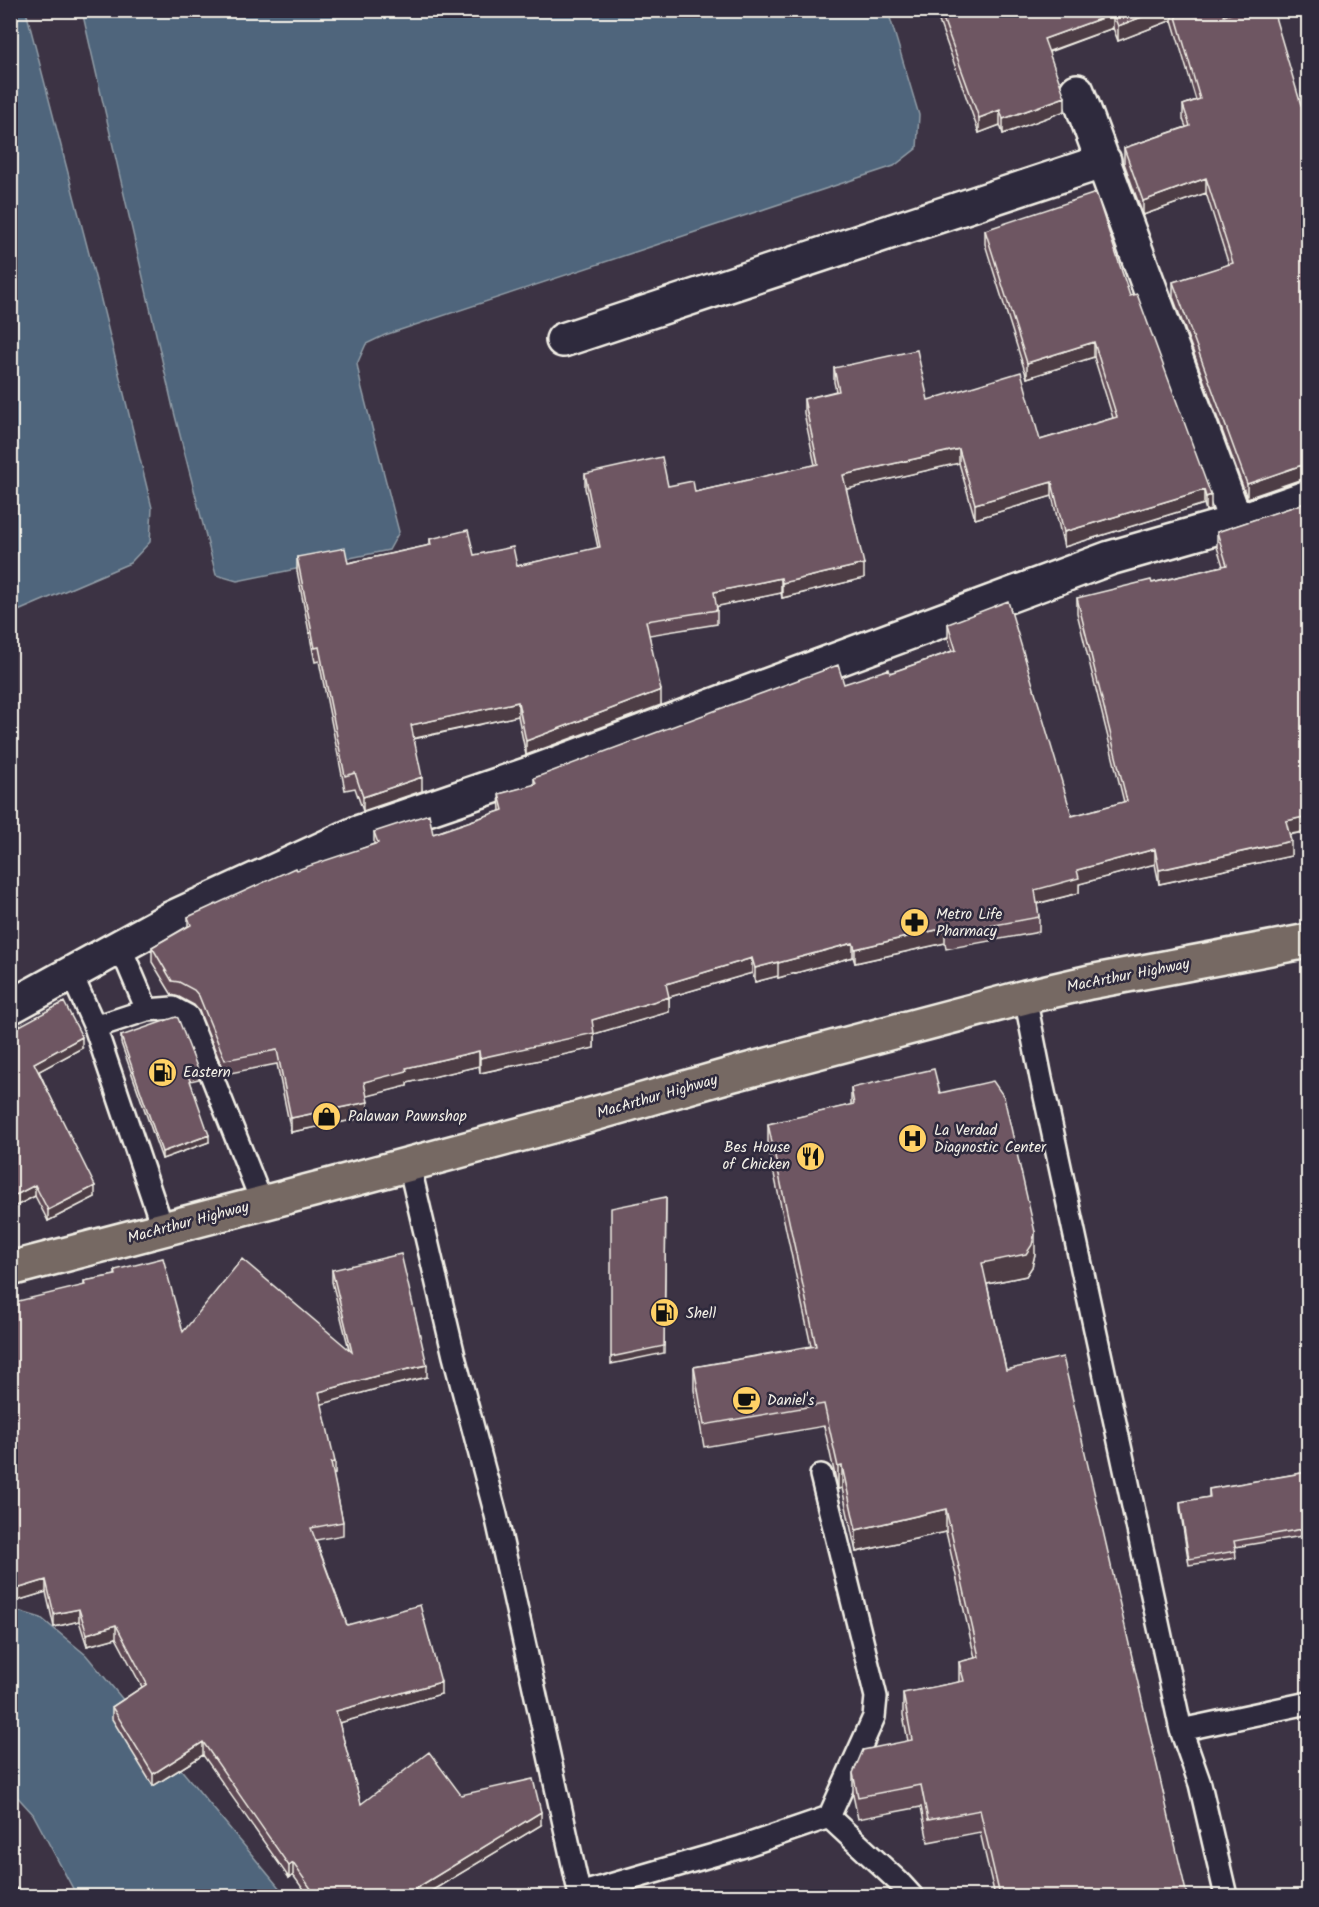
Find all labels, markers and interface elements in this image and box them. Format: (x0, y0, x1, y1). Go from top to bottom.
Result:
place label: Metro Life Pharmacy (936, 903, 1003, 944)
pharmacy icon: Metro Life Pharmacy (899, 907, 931, 939)
street label: MacArthur Highway (1065, 952, 1193, 1000)
fuel station icon: Eastern (146, 1056, 178, 1088)
place label: Eastern (183, 1061, 231, 1085)
street label: MacArthur Highway (594, 1068, 721, 1126)
shop icon: Palawan Pawnshop (311, 1100, 343, 1132)
place label: Palawan Pawnshop (348, 1105, 467, 1129)
place label: La Verdad Diagnostic Center (934, 1119, 1047, 1160)
hospital icon: La Verdad Diagnostic Center (897, 1123, 929, 1155)
place label: Bes House of Chicken (722, 1136, 790, 1177)
restaurant icon: Bes House of Chicken (795, 1140, 827, 1172)
street label: MacArthur Highway (125, 1195, 252, 1251)
fuel station icon: Shell (649, 1297, 681, 1329)
place label: Shell (686, 1302, 716, 1326)
cafe icon: Daniel's (730, 1384, 762, 1416)
place label: Daniel's (767, 1389, 815, 1413)

